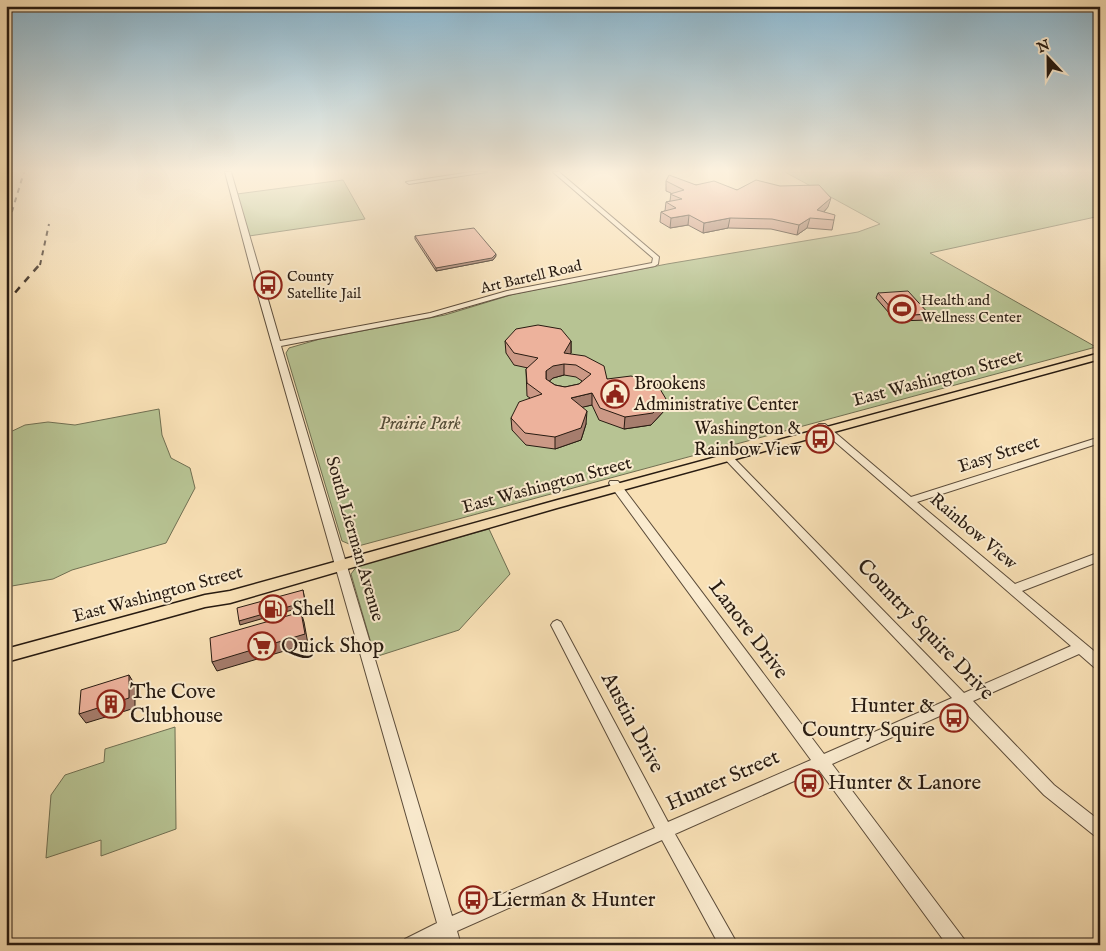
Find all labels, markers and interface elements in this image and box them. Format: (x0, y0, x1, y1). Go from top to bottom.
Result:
north arrow (1024, 32, 1074, 82)
text: N (1034, 36, 1052, 58)
street label: Art Bartell Road (478, 256, 584, 298)
place label: County Satellite Jail (287, 267, 362, 303)
bus stop icon: County Satellite Jail (253, 270, 283, 300)
place label: Health and Wellness Center (921, 291, 1022, 327)
sports icon: Health and Wellness Center (887, 294, 917, 324)
street label: East Washington Street (851, 345, 1025, 413)
place label: Brookens Administrative Center (633, 373, 799, 417)
public building icon: Brookens Administrative Center (600, 379, 630, 409)
park label: Prairie Park (379, 413, 461, 436)
place label: Washington & Rainbow View (694, 418, 802, 462)
bus stop icon: Washington & Rainbow View (805, 424, 835, 454)
street label: Easy Street (955, 431, 1043, 479)
street label: East Washington Street (460, 452, 634, 520)
street label: South Lierman Avenue (319, 454, 389, 624)
street label: Rainbow View (925, 489, 1022, 576)
street label: Country Squire Drive (850, 553, 1000, 707)
street label: East Washington Street (71, 561, 245, 629)
street label: Lanore Drive (702, 575, 794, 685)
fuel station icon: Shell (258, 594, 288, 624)
place label: Shell (292, 596, 335, 623)
supermarket icon: Quick Shop (247, 631, 277, 661)
place label: Quick Shop (281, 633, 384, 660)
street label: Austin Drive (594, 667, 670, 778)
place label: The Cove Clubhouse (130, 679, 223, 730)
building icon: The Cove Clubhouse (96, 689, 126, 719)
place label: Hunter & Country Squire (802, 693, 935, 744)
bus stop icon: Hunter & Country Squire (939, 703, 969, 733)
street label: Hunter Street (662, 744, 784, 818)
bus stop icon: Hunter & Lanore (794, 768, 824, 798)
place label: Hunter & Lanore (828, 770, 981, 797)
bus stop icon: Lierman & Hunter (458, 885, 488, 915)
place label: Lierman & Hunter (492, 887, 656, 914)

